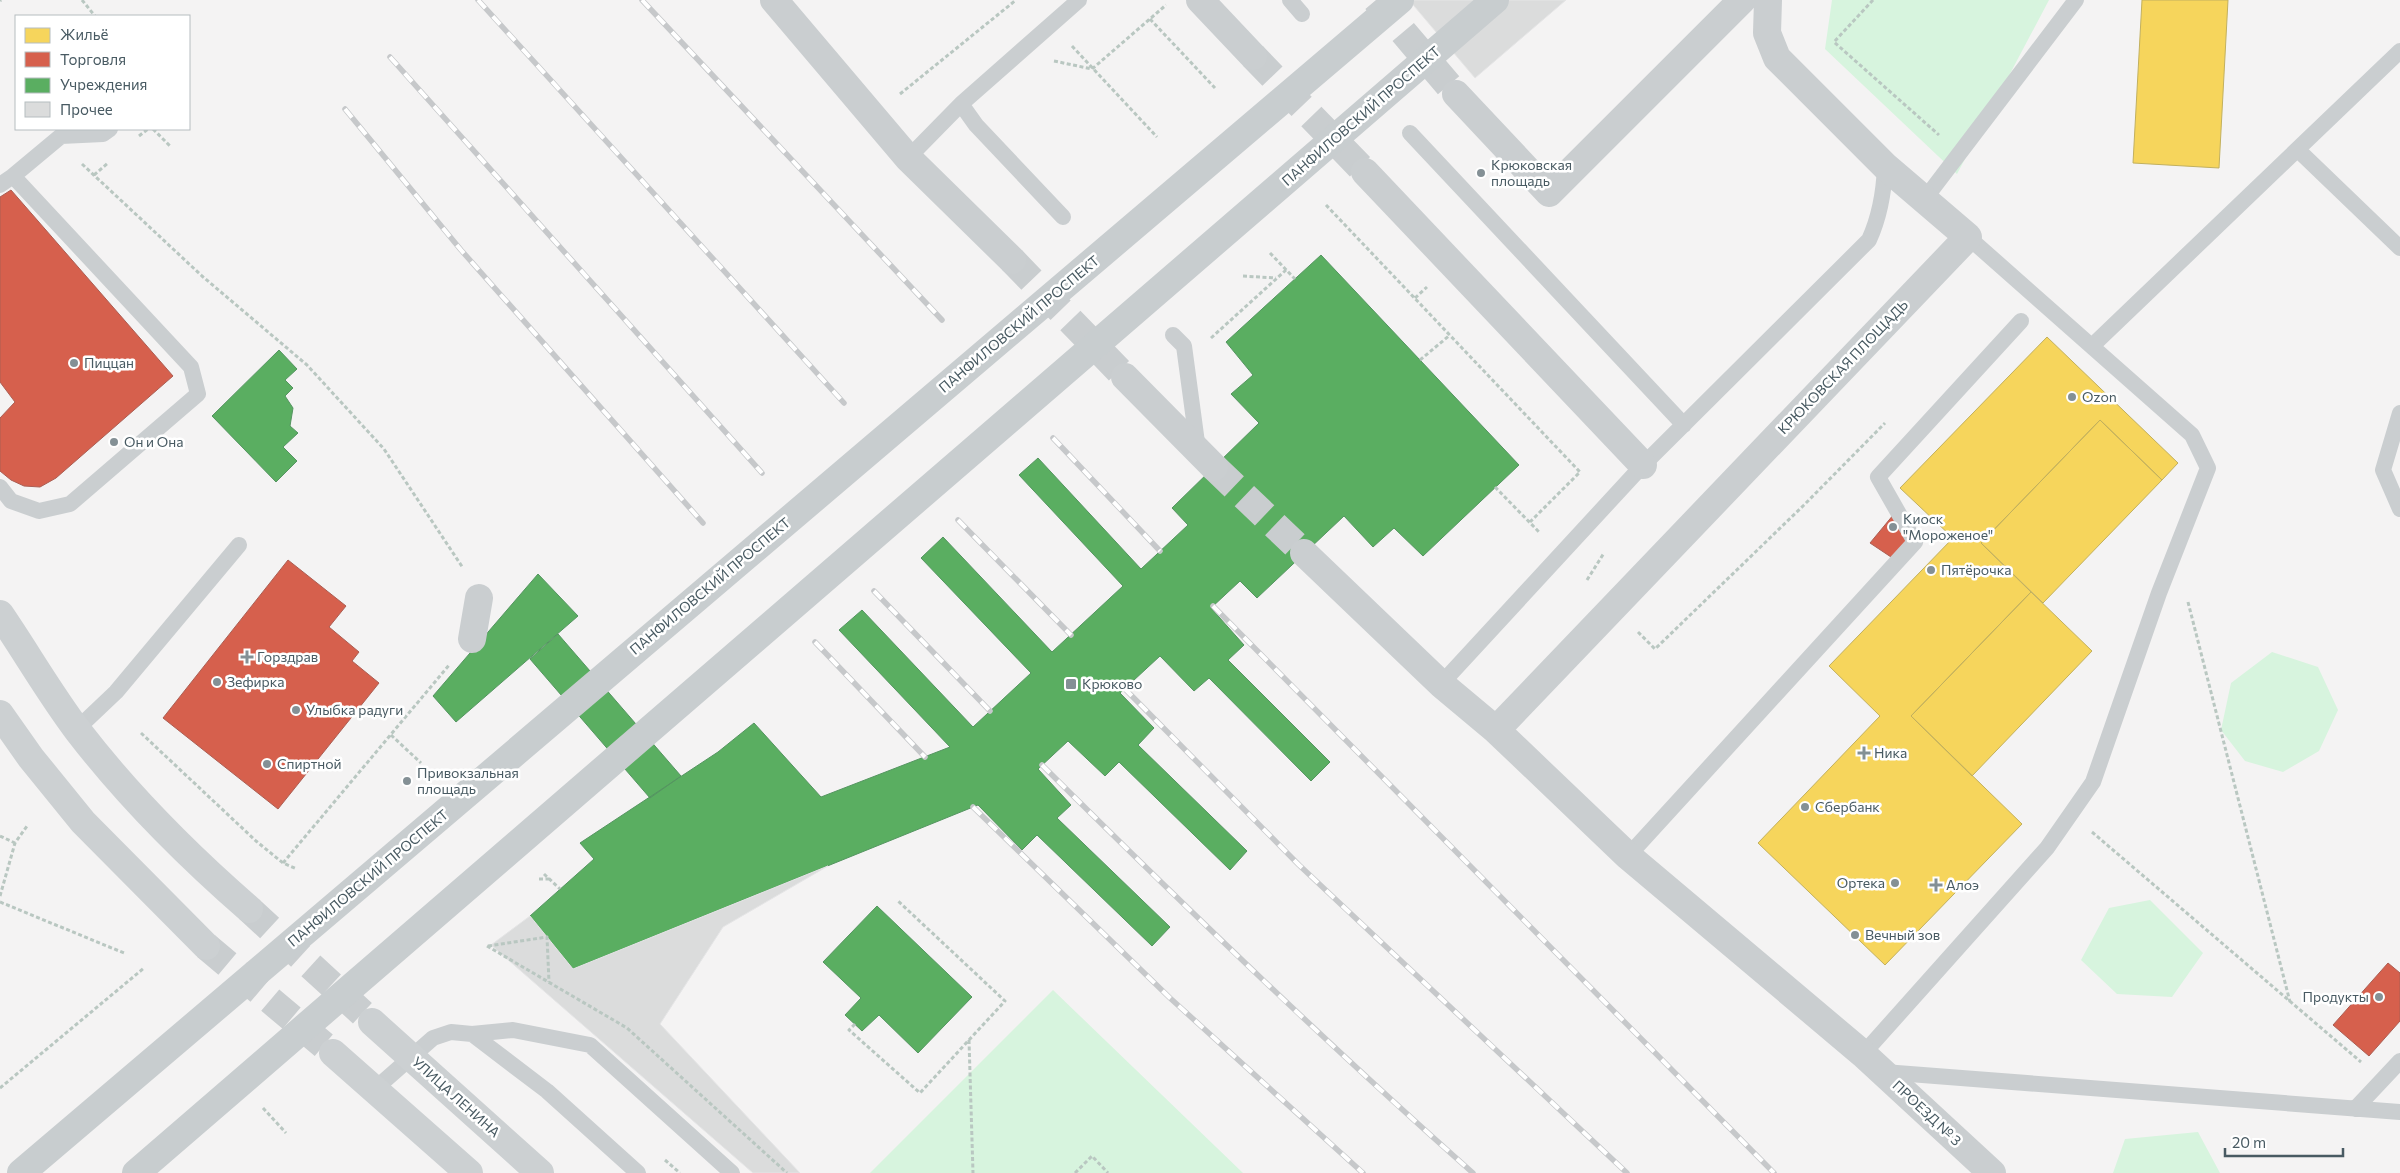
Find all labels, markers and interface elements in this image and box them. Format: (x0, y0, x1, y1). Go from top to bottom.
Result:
legend (15, 15, 190, 130)
text: Жильё (60, 25, 108, 43)
street label: ПАНФИЛОВСКИЙ ПРОСПЕКТ (1278, 42, 1443, 189)
text: Торговля (60, 50, 126, 68)
text: Учреждения (60, 75, 147, 93)
text: Прочее (60, 100, 113, 118)
place label: Крюковская площадь (1491, 156, 1572, 189)
marker: Крюковская площадь (1475, 167, 1487, 179)
street label: ПАНФИЛОВСКИЙ ПРОСПЕКТ (935, 251, 1102, 396)
street label: КРЮКОВСКАЯ ПЛОЩАДЬ (1774, 296, 1912, 437)
place label: Пиццан (84, 354, 134, 371)
marker: Пиццан (68, 357, 80, 369)
place label: Ozon (2082, 388, 2117, 405)
marker: Ozon (2066, 391, 2078, 403)
place label: Он и Она (124, 433, 183, 450)
marker: Он и Она (108, 436, 120, 448)
place label: Киоск "Мороженое" (1903, 510, 1993, 543)
street label: ПАНФИЛОВСКИЙ ПРОСПЕКТ (626, 513, 793, 658)
marker: Киоск "Мороженое" (1887, 521, 1899, 533)
place label: Пятёрочка (1941, 561, 2011, 578)
marker: Пятёрочка (1925, 564, 1937, 576)
place label: Горздрав (257, 648, 318, 665)
marker: Горздрав (241, 651, 253, 663)
place label: Зефирка (227, 673, 284, 690)
place label: Крюково (1082, 675, 1142, 692)
marker: Зефирка (211, 676, 223, 688)
marker: Крюково (1064, 677, 1078, 691)
place label: Улыбка радуги (306, 701, 403, 718)
marker: Улыбка радуги (290, 704, 302, 716)
place label: Ника (1874, 744, 1907, 761)
marker: Ника (1858, 747, 1870, 759)
place label: Спиртной (277, 755, 342, 772)
marker: Спиртной (261, 758, 273, 770)
place label: Привокзальная площадь (417, 764, 519, 797)
marker: Привокзальная площадь (401, 775, 413, 787)
place label: Сбербанк (1815, 798, 1880, 815)
marker: Сбербанк (1799, 801, 1811, 813)
street label: ПАНФИЛОВСКИЙ ПРОСПЕКТ (284, 805, 451, 950)
place label: Ортека (1837, 874, 1885, 891)
place label: Алоэ (1946, 876, 1979, 893)
marker: Ортека (1889, 877, 1901, 889)
marker: Алоэ (1930, 879, 1942, 891)
place label: Вечный зов (1865, 926, 1940, 943)
marker: Вечный зов (1849, 929, 1861, 941)
place label: Продукты (2303, 988, 2369, 1005)
marker: Продукты (2373, 991, 2385, 1003)
street label: УЛИЦА ЛЕНИНА (409, 1053, 504, 1141)
street label: ПРОЕЗД № 3 (1889, 1077, 1965, 1149)
scale bar (2225, 1126, 2342, 1158)
text: 20 m (2232, 1133, 2266, 1151)

